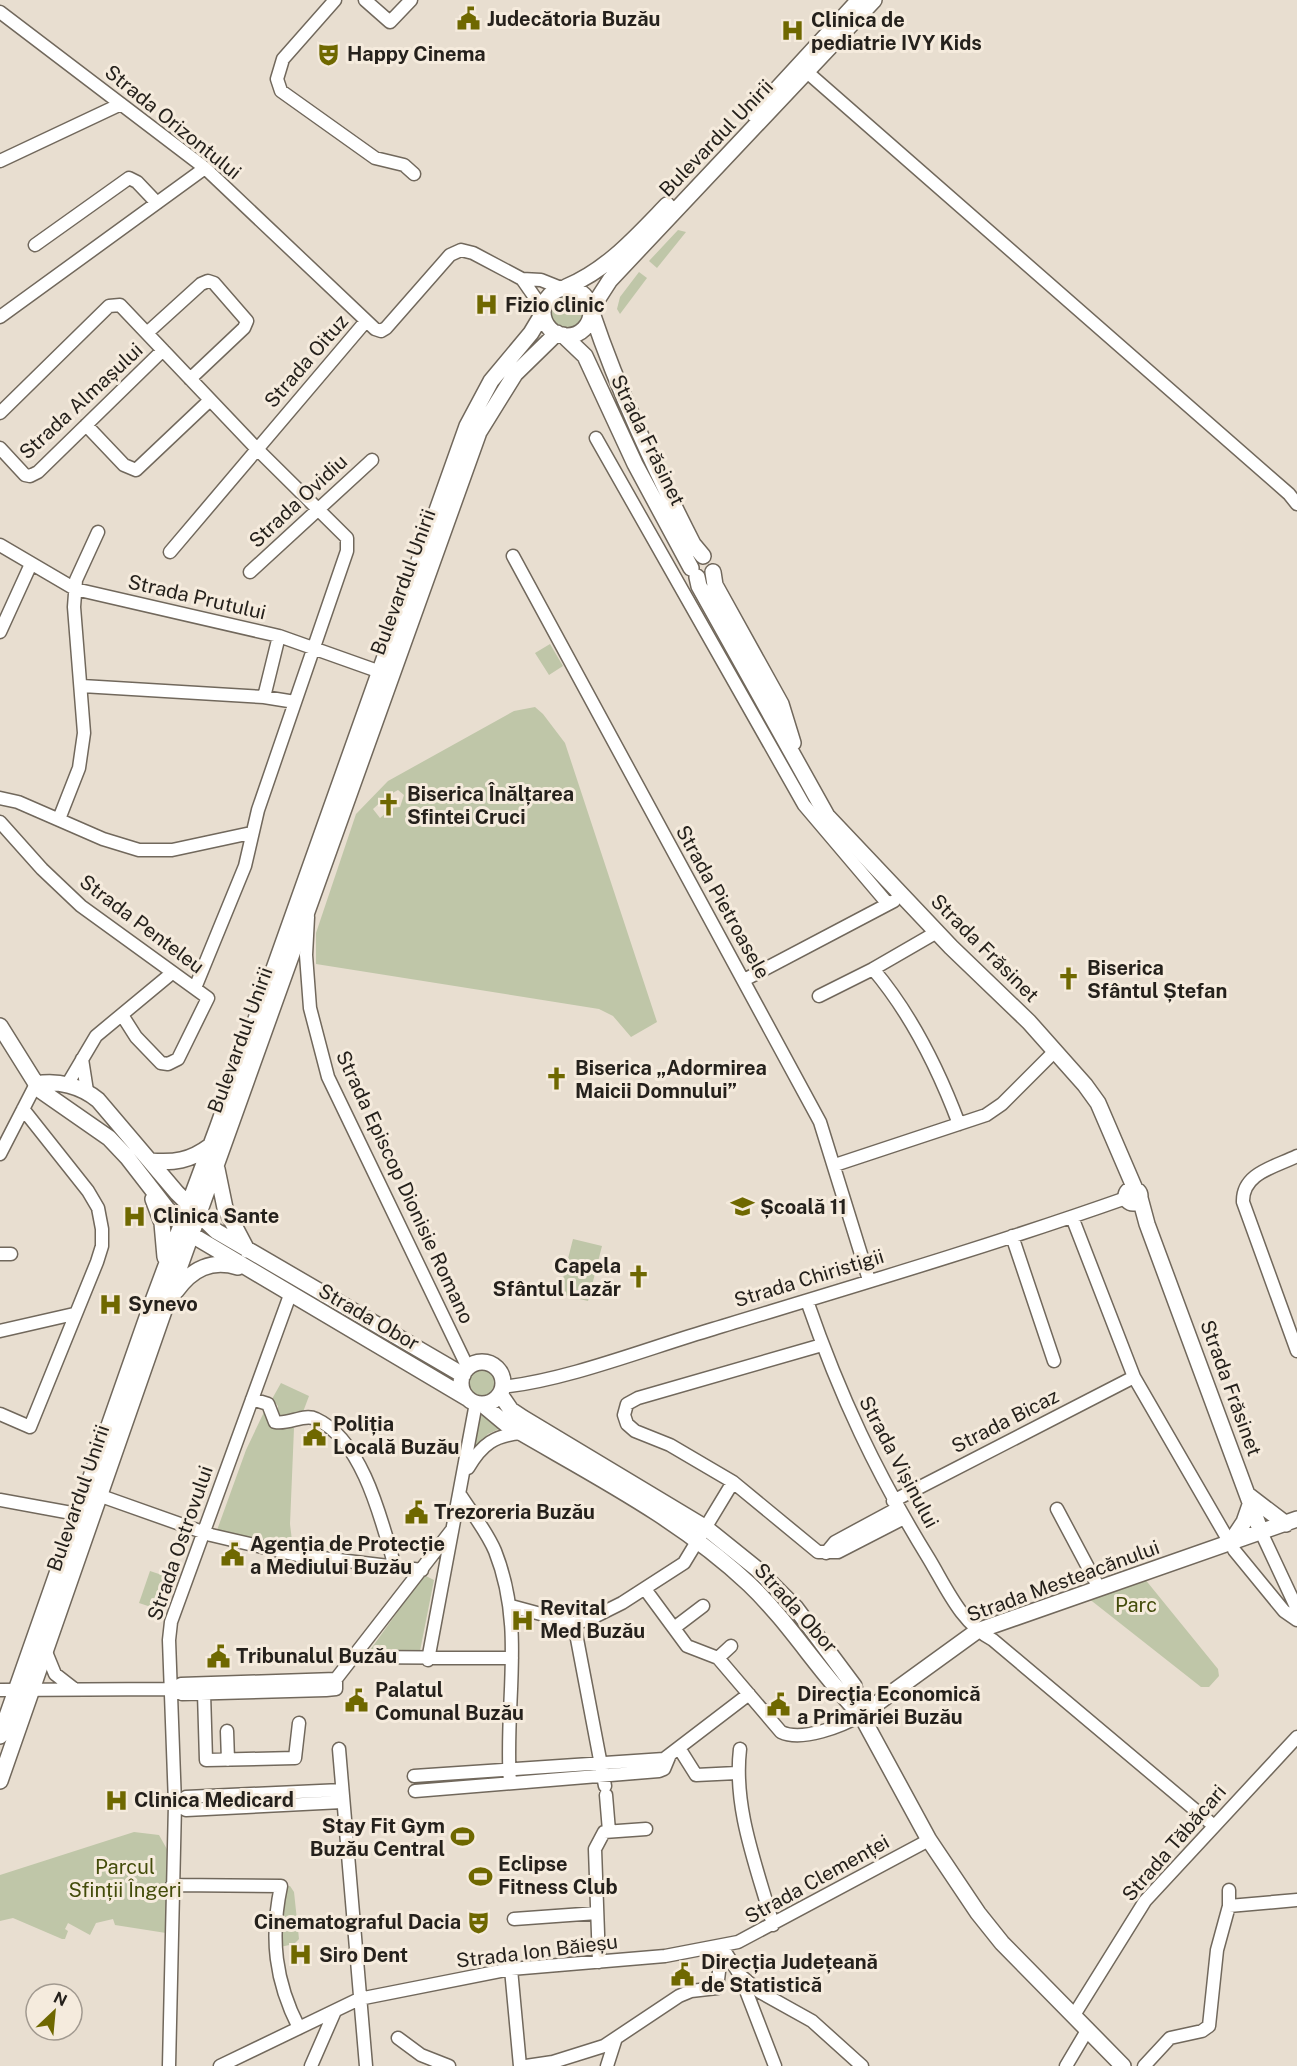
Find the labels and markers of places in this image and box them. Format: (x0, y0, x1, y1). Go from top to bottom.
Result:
public building icon: Judecătoria Buzău (456, 6, 482, 32)
place label: Judecătoria Buzău (487, 7, 660, 31)
place label: Clinica de pediatrie IVY Kids (811, 8, 982, 55)
hospital icon: Clinica de pediatrie IVY Kids (780, 18, 806, 44)
theatre icon: Happy Cinema (316, 41, 342, 67)
place label: Happy Cinema (347, 42, 486, 66)
hospital icon: Fizio clinic (474, 292, 500, 318)
place label: Fizio clinic (505, 293, 605, 317)
place label: Biserica Înălțarea Sfintei Cruci (407, 782, 574, 829)
church icon: Biserica Înălțarea Sfintei Cruci (376, 792, 402, 818)
place label: Biserica Sfântul Ștefan (1087, 956, 1227, 1003)
church icon: Biserica Sfântul Ștefan (1056, 966, 1082, 992)
place label: Biserica „Adormirea Maicii Domnului” (575, 1056, 767, 1103)
church icon: Biserica „Adormirea Maicii Domnului” (544, 1066, 570, 1092)
school or university icon: Școală 11 (729, 1194, 755, 1220)
place label: Școală 11 (760, 1195, 847, 1219)
hospital icon: Clinica Sante (122, 1203, 148, 1229)
place label: Clinica Sante (153, 1204, 279, 1228)
place label: Capela Sfântul Lazăr (493, 1254, 621, 1301)
church icon: Capela Sfântul Lazăr (626, 1264, 652, 1290)
hospital icon: Synevo (97, 1291, 123, 1317)
place label: Synevo (128, 1292, 198, 1316)
place label: Poliția Locală Buzău (333, 1412, 459, 1459)
public building icon: Poliția Locală Buzău (302, 1422, 328, 1448)
public building icon: Trezoreria Buzău (403, 1499, 429, 1525)
place label: Trezoreria Buzău (434, 1500, 595, 1524)
place label: Agenția de Protecție a Mediului Buzău (250, 1532, 445, 1579)
public building icon: Agenția de Protecție a Mediului Buzău (219, 1542, 245, 1568)
place label: Revital Med Buzău (540, 1596, 645, 1643)
hospital icon: Revital Med Buzău (509, 1607, 535, 1633)
public building icon: Tribunalul Buzău (205, 1643, 231, 1669)
place label: Tribunalul Buzău (236, 1644, 397, 1668)
place label: Palatul Comunal Buzău (375, 1678, 524, 1725)
place label: Direcţia Economică a Primăriei Buzău (797, 1682, 981, 1729)
public building icon: Palatul Comunal Buzău (344, 1688, 370, 1714)
public building icon: Direcţia Economică a Primăriei Buzău (766, 1692, 792, 1718)
hospital icon: Clinica Medicard (103, 1787, 129, 1813)
place label: Clinica Medicard (134, 1788, 294, 1812)
place label: Stay Fit Gym Buzău Central (310, 1814, 445, 1861)
sports icon: Stay Fit Gym Buzău Central (450, 1824, 476, 1850)
place label: Eclipse Fitness Club (498, 1852, 618, 1899)
sports icon: Eclipse Fitness Club (467, 1863, 493, 1889)
theatre icon: Cinematograful Dacia (466, 1909, 492, 1935)
place label: Cinematograful Dacia (254, 1910, 461, 1934)
hospital icon: Siro Dent (288, 1942, 314, 1968)
place label: Siro Dent (319, 1943, 408, 1967)
place label: Direcția Județeană de Statistică (701, 1950, 878, 1997)
public building icon: Direcția Județeană de Statistică (670, 1961, 696, 1987)

